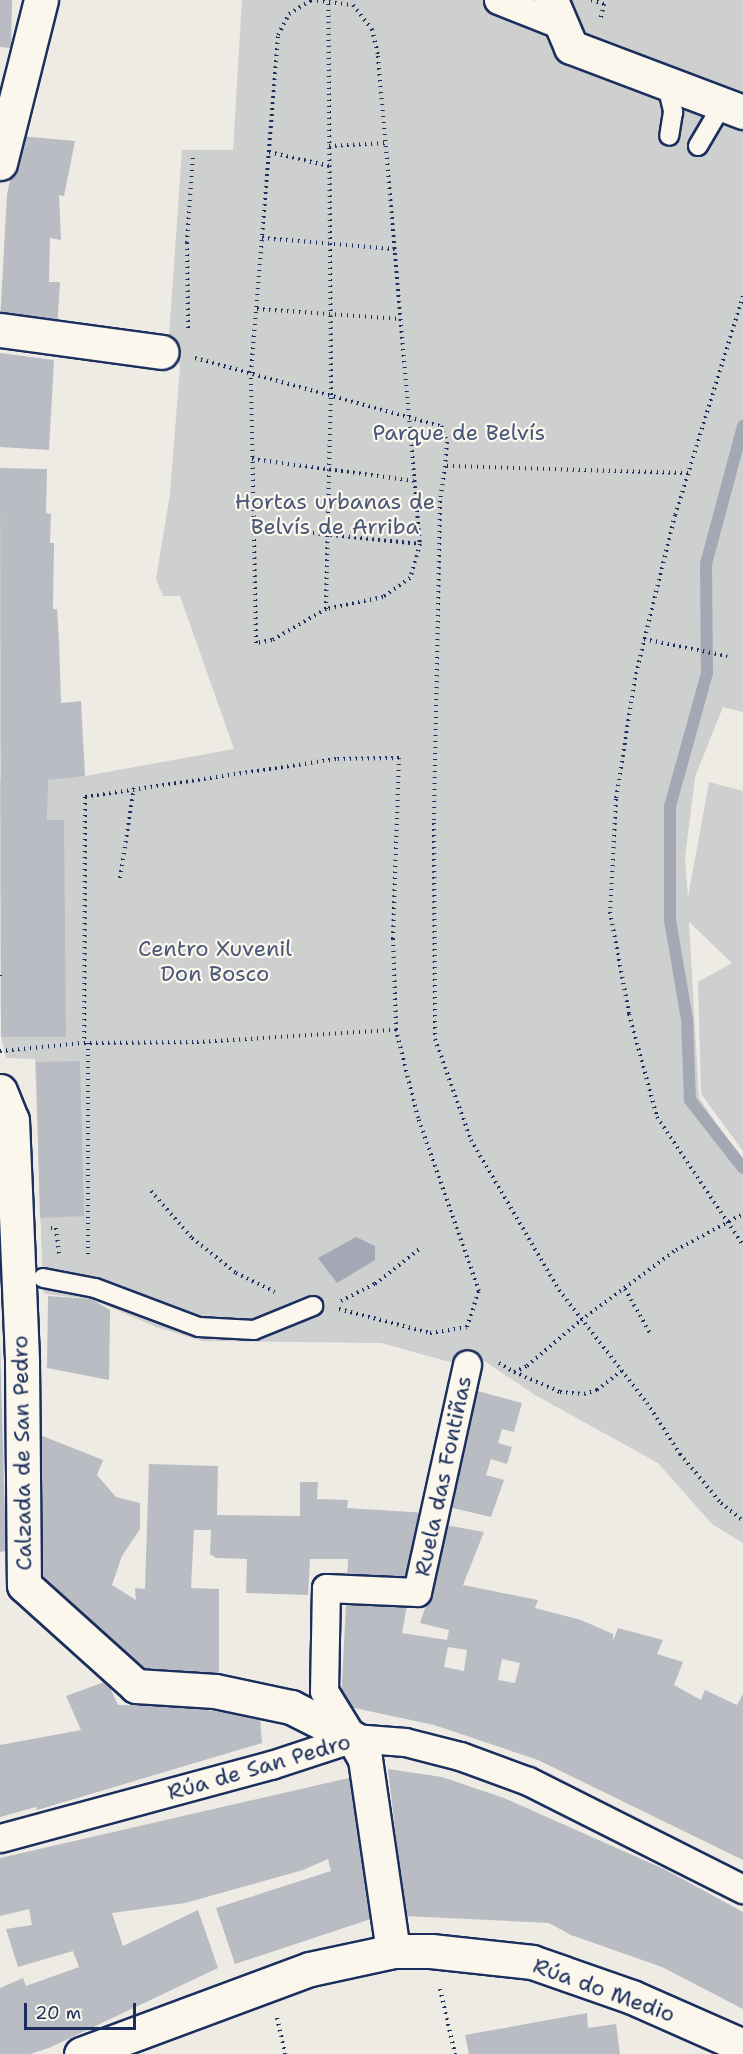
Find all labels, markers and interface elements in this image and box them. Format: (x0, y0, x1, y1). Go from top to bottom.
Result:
park label: Parque de Belvís (373, 420, 545, 446)
park label: Hortas urbanas de Belvís de Arriba (235, 488, 435, 540)
park label: Centro Xuvenil Don Bosco (138, 935, 292, 986)
street label: Calzada de San Pedro (7, 1335, 37, 1571)
street label: Ruela das Fontiñas (409, 1373, 477, 1579)
street label: Rúa de San Pedro (165, 1728, 353, 1806)
street label: Rúa do Medio (529, 1952, 679, 2028)
scale bar (27, 1991, 140, 2029)
text: 20 m (35, 2001, 81, 2025)

